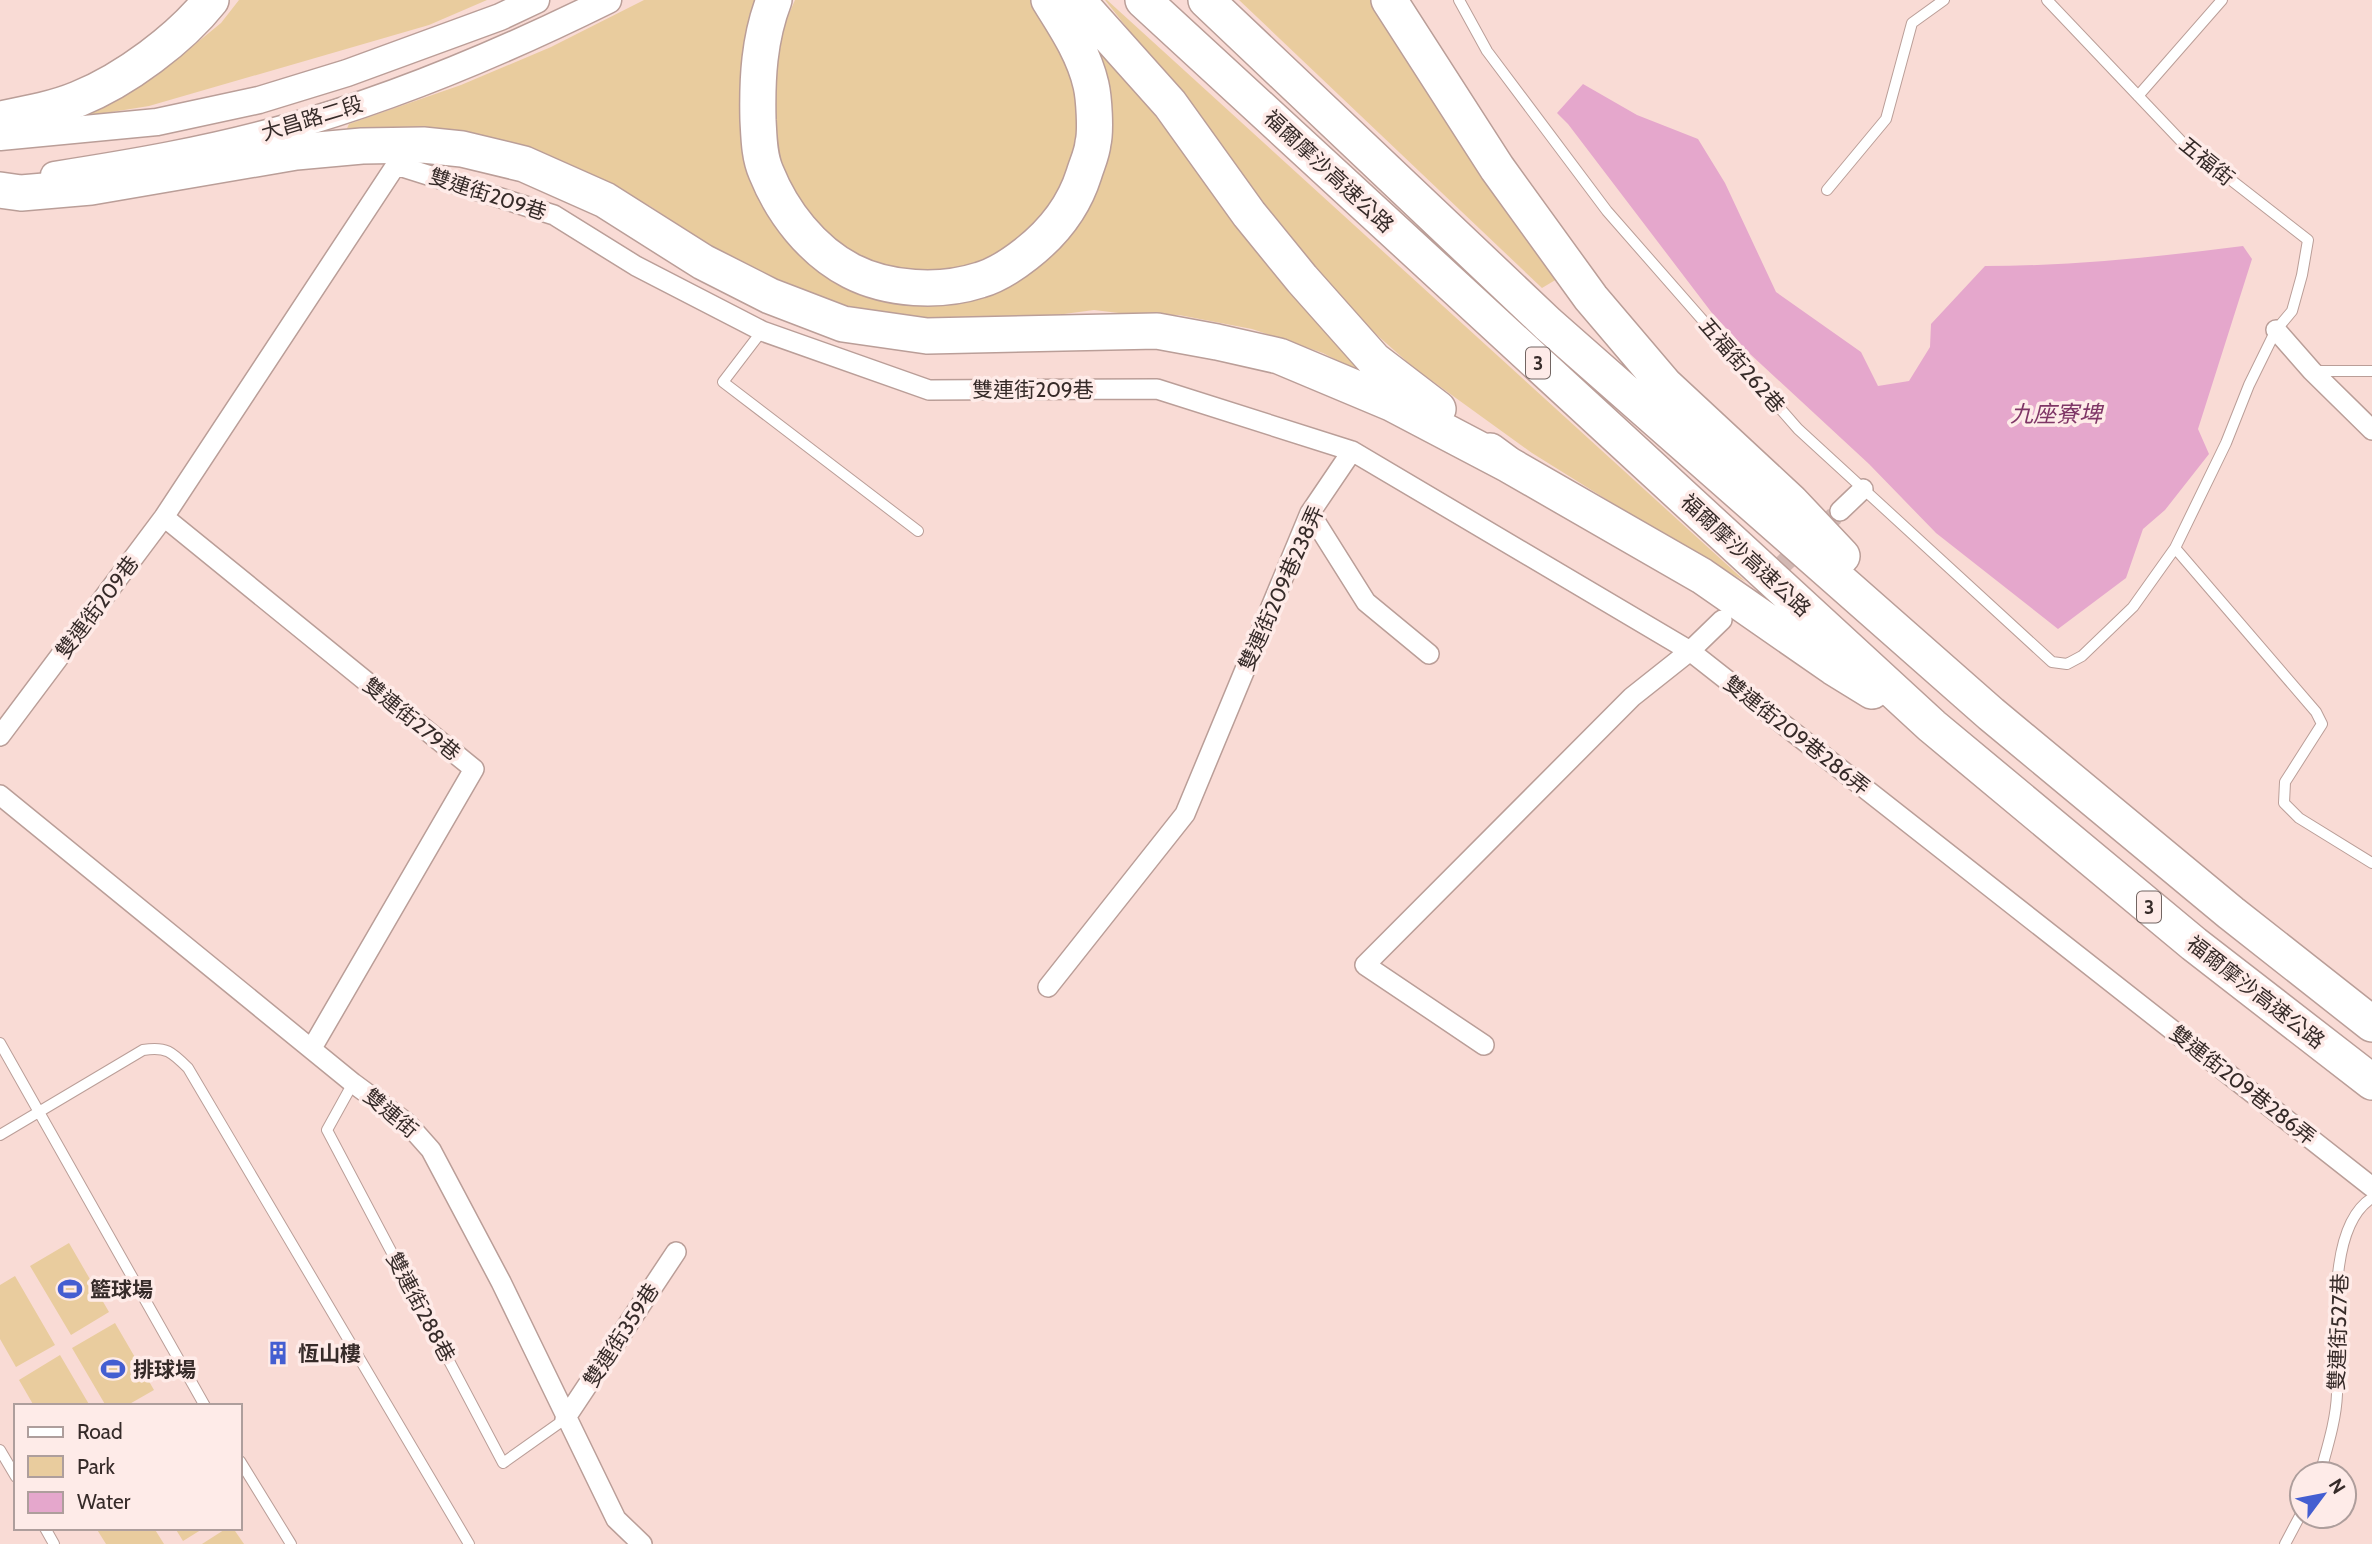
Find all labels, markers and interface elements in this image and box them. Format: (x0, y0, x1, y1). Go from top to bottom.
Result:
street label: 大昌路二段 (258, 91, 366, 145)
street label: 福爾摩沙高速公路 (1259, 105, 1399, 237)
street label: 五福街 (2175, 131, 2239, 191)
street label: 雙連街209巷 (426, 163, 550, 225)
street label: 五福街262巷 (1694, 312, 1790, 418)
road number: 3 (1526, 348, 1550, 378)
street label: 雙連街209巷 (972, 377, 1094, 402)
water label: 九座寮埤 (2010, 400, 2105, 428)
street label: 福爾摩沙高速公路 (1676, 489, 1816, 621)
street label: 雙連街209巷238弄 (1233, 502, 1329, 674)
street label: 雙連街209巷 (50, 551, 144, 663)
street label: 雙連街209巷286弄 (1719, 670, 1875, 800)
street label: 雙連街279巷 (358, 672, 466, 766)
road number: 3 (2137, 892, 2161, 923)
street label: 福爾摩沙高速公路 (2182, 930, 2330, 1054)
street label: 雙連街209巷286弄 (2165, 1020, 2321, 1150)
street label: 雙連街 (359, 1083, 423, 1143)
street label: 雙連街288巷 (382, 1248, 460, 1366)
street label: 雙連街527巷 (2323, 1273, 2353, 1391)
sports icon: 籃球場 (56, 1275, 84, 1303)
place label: 籃球場 (90, 1277, 153, 1302)
street label: 雙連街359巷 (578, 1278, 664, 1392)
building icon: 恆山樓 (264, 1339, 292, 1367)
place label: 恆山樓 (298, 1341, 361, 1366)
sports icon: 排球場 (99, 1355, 127, 1383)
place label: 排球場 (133, 1357, 196, 1382)
legend (14, 1404, 242, 1530)
text: Road (77, 1419, 123, 1444)
text: Park (77, 1454, 115, 1479)
north arrow (2288, 1460, 2358, 1530)
text: N (2324, 1474, 2350, 1498)
text: Water (77, 1489, 131, 1514)

